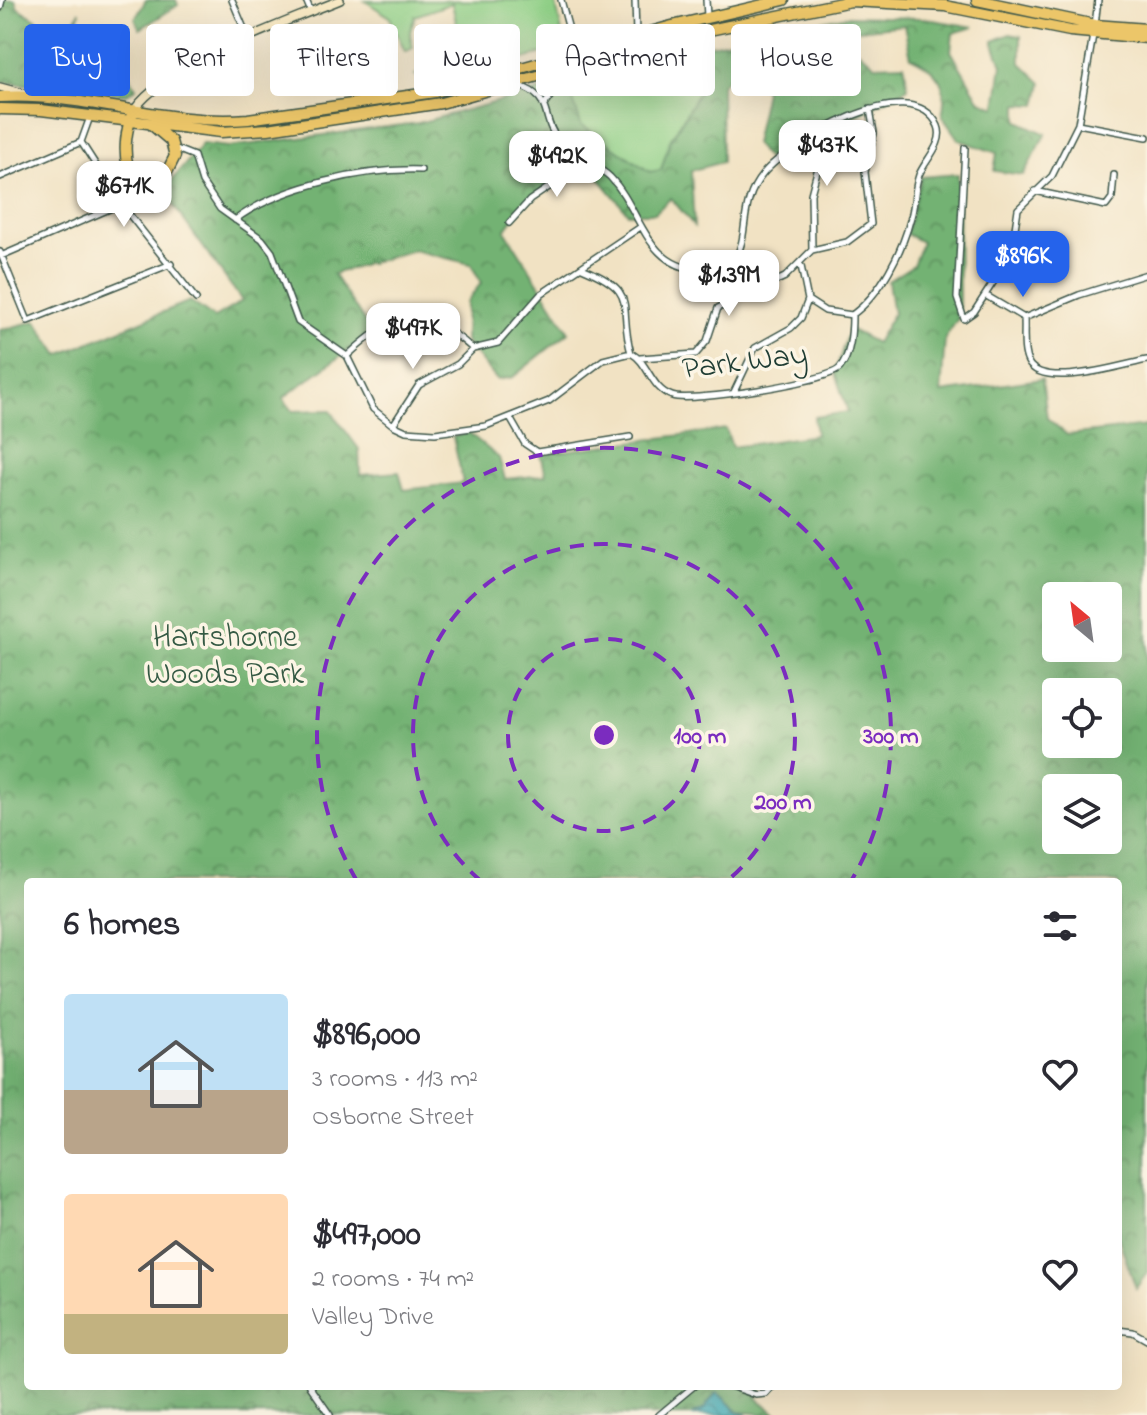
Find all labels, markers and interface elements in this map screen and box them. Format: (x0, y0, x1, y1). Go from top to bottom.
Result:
chip: Buy (24, 24, 130, 96)
chip: Rent (146, 24, 254, 96)
chip: Filters (270, 24, 398, 96)
chip: New (414, 24, 520, 96)
chip: Apartment (536, 24, 715, 96)
chip: House (731, 24, 861, 96)
pin: $437K (771, 120, 883, 188)
text: $437K (797, 127, 857, 165)
pin: $492K (501, 131, 613, 199)
text: $492K (527, 138, 587, 176)
pin: $671K (68, 161, 180, 229)
text: $671K (95, 168, 153, 206)
pin: $896K (967, 231, 1079, 299)
text: $896K (994, 238, 1052, 276)
pin: $1.39M (664, 250, 794, 318)
text: $1.39M (697, 257, 761, 295)
pin: $497K (357, 303, 469, 371)
text: $497K (384, 310, 442, 348)
street label: Park Way (680, 332, 810, 394)
north arrow (1042, 582, 1122, 662)
map controls (1042, 582, 1122, 854)
park label: Hartshorne Woods Park (146, 615, 305, 699)
button: locate (1042, 678, 1122, 758)
text: 100 m (674, 720, 727, 755)
text: 300 m (862, 720, 919, 755)
centre of rings (590, 721, 618, 749)
button: layers (1042, 774, 1122, 854)
text: 200 m (753, 786, 812, 821)
text: 6 homes (64, 901, 180, 951)
icon: filters (1038, 904, 1082, 948)
text: $896,000 (312, 1011, 420, 1061)
icon: home (128, 1026, 224, 1122)
icon: heart (1038, 1052, 1082, 1096)
text: 3 rooms · 113 m² (312, 1061, 478, 1099)
text: Osborne Street (312, 1099, 474, 1137)
text: $497,000 (312, 1211, 421, 1261)
icon: home (128, 1226, 224, 1322)
icon: heart (1038, 1252, 1082, 1296)
text: 2 rooms · 74 m² (312, 1261, 474, 1299)
text: Valley Drive (312, 1299, 434, 1337)

